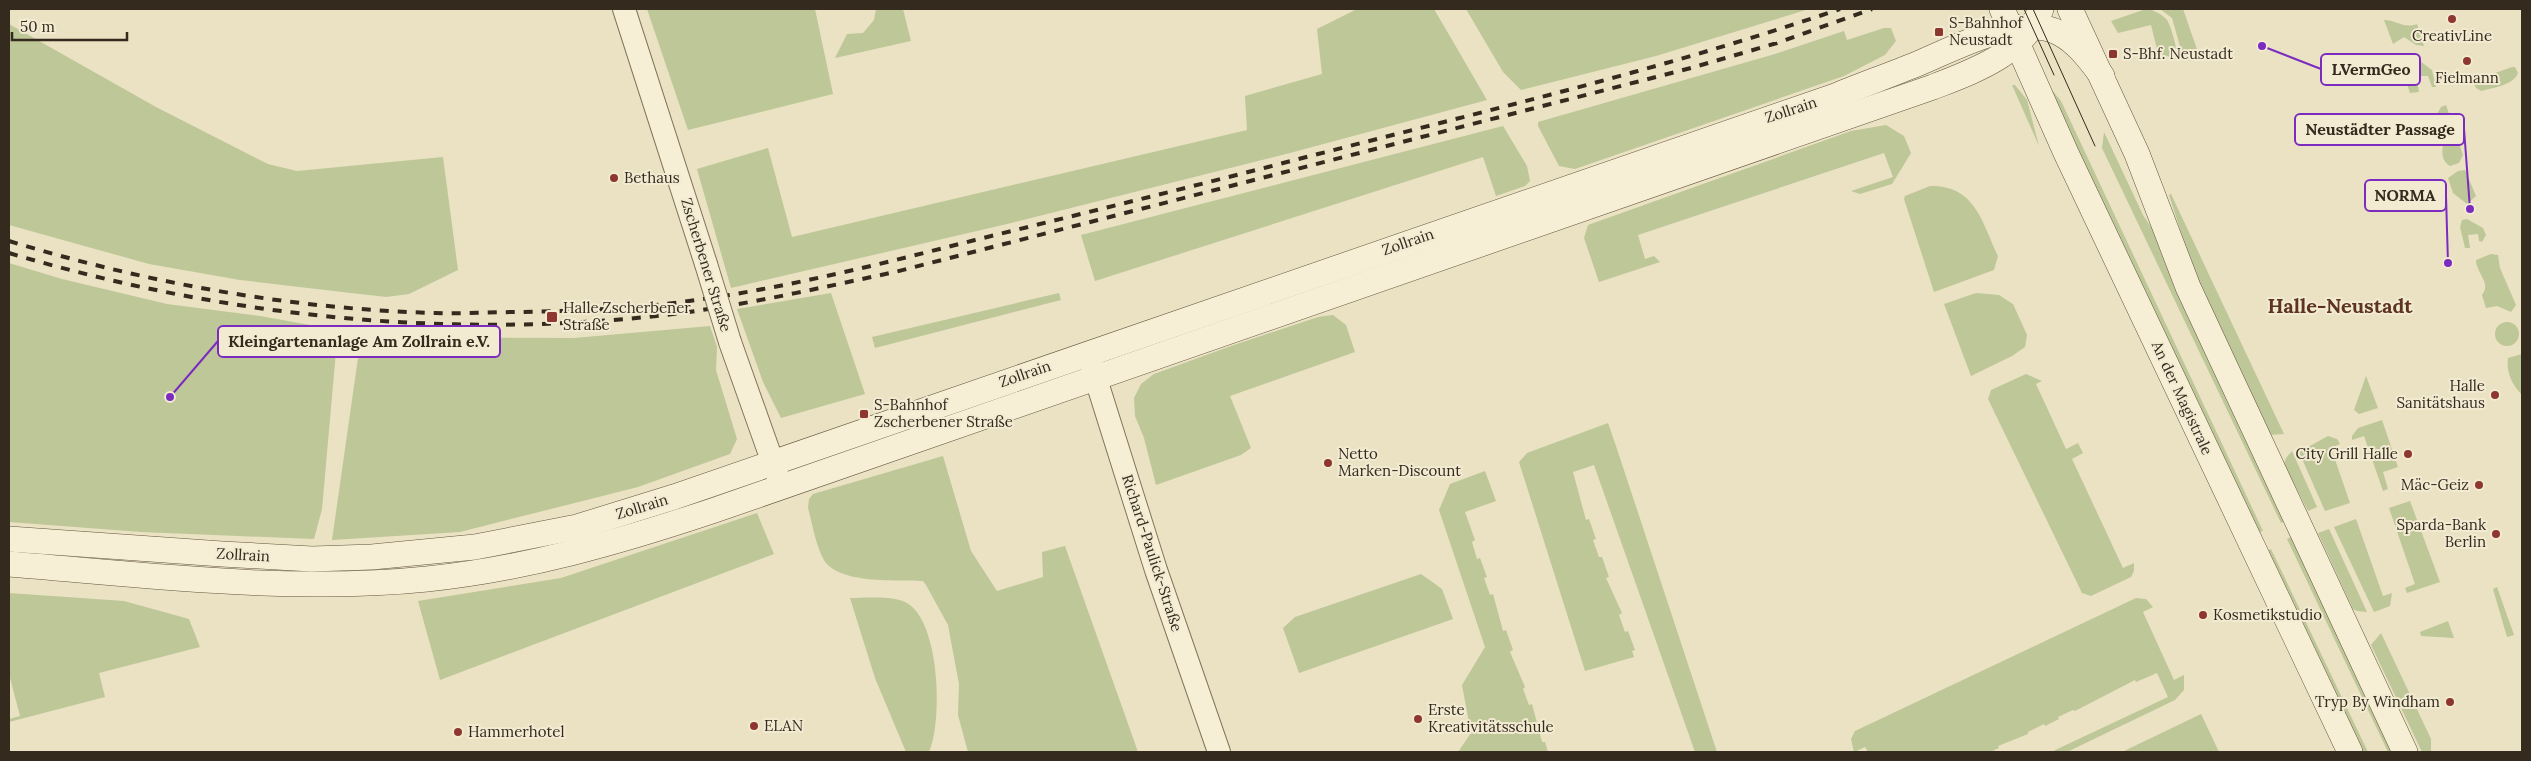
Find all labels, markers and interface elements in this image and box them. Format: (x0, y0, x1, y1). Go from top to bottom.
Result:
scale bar (12, 10, 128, 42)
place label: S-Bahnhof Neustadt (1949, 13, 2023, 49)
marker: CreativLine (2446, 13, 2458, 25)
text: 50 m (20, 17, 55, 36)
marker: S-Bahnhof Neustadt (1933, 26, 1945, 38)
place label: CreativLine (2412, 26, 2492, 45)
place label: S-Bhf. Neustadt (2123, 44, 2233, 63)
marker: S-Bhf. Neustadt (2107, 48, 2119, 60)
callout: LVermGeo (2321, 54, 2420, 85)
marker: Fielmann (2461, 55, 2473, 67)
text: LVermGeo (2331, 59, 2411, 79)
place label: Fielmann (2435, 68, 2499, 87)
street label: Zollrain (1762, 92, 1819, 127)
callout: Neustädter Passage (2295, 114, 2464, 145)
text: Neustädter Passage (2305, 119, 2455, 139)
place label: Bethaus (624, 168, 680, 187)
marker: Bethaus (608, 172, 620, 184)
callout: NORMA (2365, 180, 2446, 211)
text: NORMA (2374, 185, 2436, 205)
street label: Zscherbener Straße (677, 196, 736, 334)
street label: Zollrain (1379, 224, 1436, 259)
district label: Halle-Neustadt (2267, 293, 2413, 318)
place label: Halle Zscherbener Straße (563, 298, 691, 334)
marker: Halle Zscherbener Straße (545, 310, 559, 324)
callout: Kleingartenanlage Am Zollrain e.V. (218, 326, 500, 357)
text: Kleingartenanlage Am Zollrain e.V. (228, 331, 490, 351)
street label: An der Magistrale (2147, 337, 2217, 458)
street label: Zollrain (996, 356, 1053, 391)
place label: Halle Sanitätshaus (2396, 376, 2485, 412)
marker: Halle Sanitätshaus (2489, 389, 2501, 401)
place label: S-Bahnhof Zscherbener Straße (874, 395, 1013, 431)
marker: S-Bahnhof Zscherbener Straße (858, 408, 870, 420)
place label: Netto Marken-Discount (1338, 444, 1461, 480)
place label: City Grill Halle (2296, 444, 2398, 463)
marker: City Grill Halle (2402, 448, 2414, 460)
marker: Netto Marken-Discount (1322, 457, 1334, 469)
street label: Richard-Paulick-Straße (1118, 472, 1187, 634)
place label: Mäc-Geiz (2401, 475, 2469, 494)
marker: Mäc-Geiz (2473, 479, 2485, 491)
street label: Zollrain (613, 490, 670, 523)
place label: Sparda-Bank Berlin (2396, 515, 2486, 551)
marker: Sparda-Bank Berlin (2490, 528, 2502, 540)
street label: Zollrain (216, 544, 270, 565)
place label: Kosmetikstudio (2213, 605, 2322, 624)
marker: Kosmetikstudio (2197, 609, 2209, 621)
place label: Tryp By Windham (2315, 692, 2440, 711)
marker: Tryp By Windham (2444, 696, 2456, 708)
place label: Erste Kreativitätsschule (1428, 700, 1554, 736)
marker: Erste Kreativitätsschule (1412, 713, 1424, 725)
place label: ELAN (764, 716, 803, 735)
marker: ELAN (748, 720, 760, 732)
place label: Hammerhotel (468, 722, 564, 741)
marker: Hammerhotel (452, 726, 464, 738)

